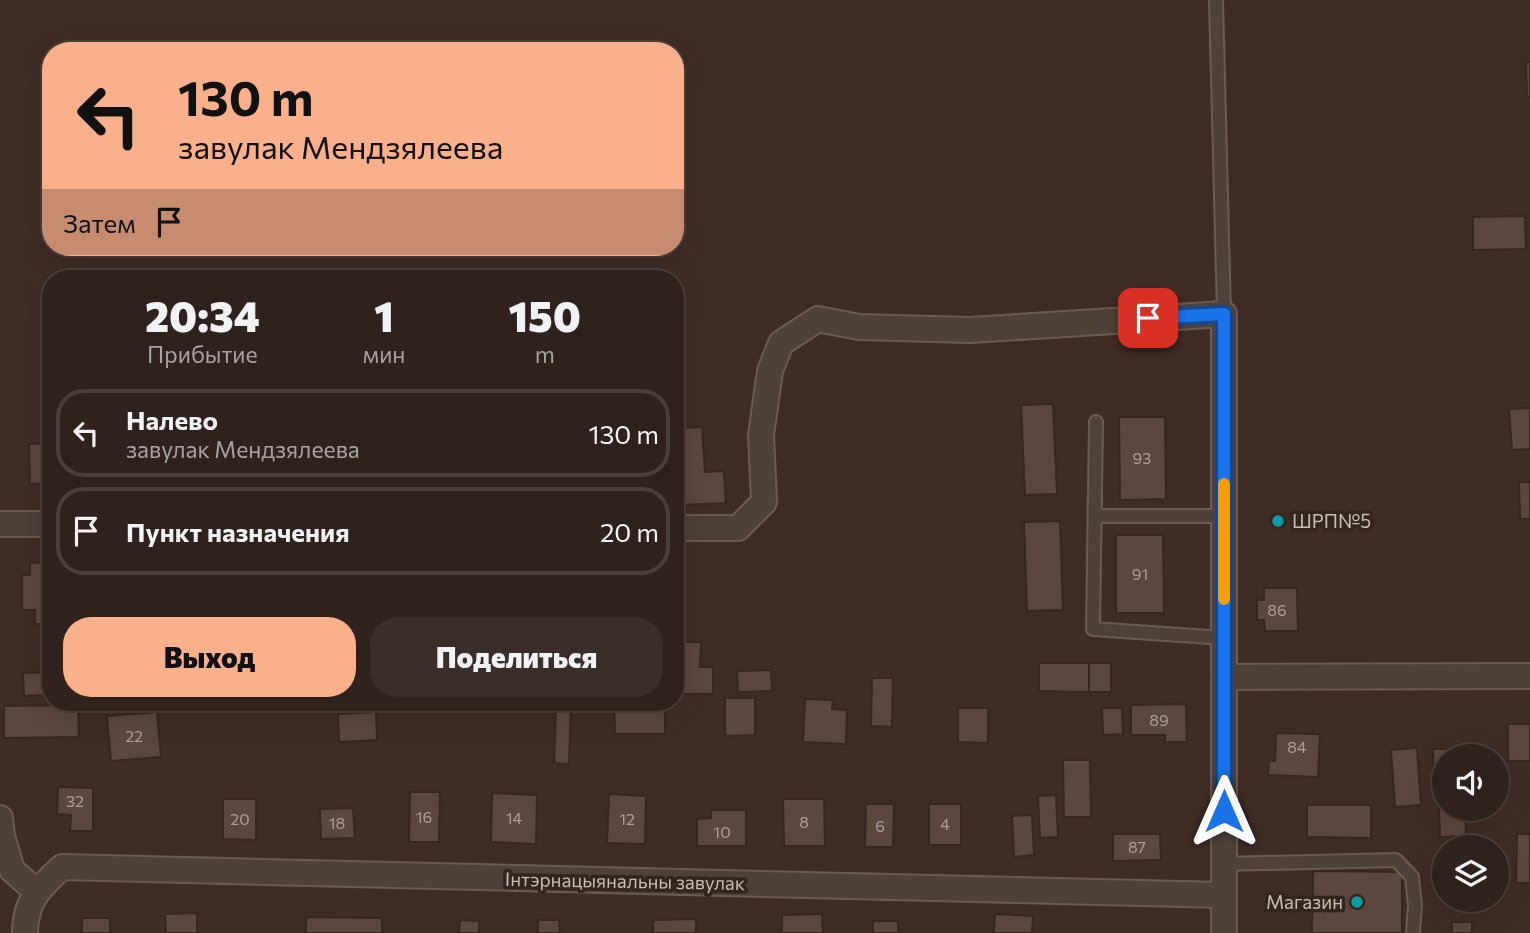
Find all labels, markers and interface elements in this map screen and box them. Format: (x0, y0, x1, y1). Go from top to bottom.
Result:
text: 130 m (178, 66, 313, 126)
icon: left (63, 70, 154, 161)
text: завулак Мендзялеева (178, 126, 503, 166)
icon: arrive (150, 203, 188, 241)
text: Затем (63, 207, 136, 238)
pin (1118, 288, 1178, 348)
text: 20:34 (145, 289, 260, 341)
text: 1 (374, 289, 394, 341)
text: 150 (508, 289, 581, 341)
icon: arrive (1129, 299, 1167, 337)
text: Прибытие (147, 340, 258, 368)
text: мин (363, 340, 405, 368)
text: m (535, 340, 555, 368)
text: Налево (126, 404, 218, 435)
icon: left (67, 414, 105, 452)
text: 130 m (588, 418, 659, 449)
text: завулак Мендзялеева (126, 435, 360, 463)
house number: 93 (1133, 448, 1151, 467)
place label: ШРП№5 (1292, 509, 1371, 532)
icon: arrive (67, 512, 105, 550)
marker: ШРП№5 (1270, 513, 1286, 529)
text: Пункт назначения (126, 516, 350, 547)
text: 20 m (600, 516, 659, 547)
house number: 91 (1132, 564, 1148, 583)
house number: 86 (1267, 600, 1287, 619)
button: Выход (63, 617, 356, 697)
button: Поделиться (370, 617, 663, 697)
house number: 89 (1149, 710, 1169, 729)
house number: 22 (125, 726, 143, 745)
house number: 84 (1287, 737, 1307, 756)
map controls (1432, 744, 1509, 912)
button: sound (1432, 744, 1509, 821)
position arrow (1187, 774, 1261, 848)
house number: 32 (66, 791, 84, 810)
house number: 16 (416, 807, 432, 826)
house number: 14 (506, 808, 523, 827)
house number: 20 (230, 809, 250, 828)
house number: 12 (619, 809, 635, 828)
house number: 8 (799, 812, 809, 831)
house number: 18 (329, 813, 345, 832)
house number: 4 (940, 814, 950, 833)
house number: 6 (875, 816, 885, 835)
house number: 10 (713, 822, 731, 841)
button: layers (1432, 835, 1509, 912)
house number: 87 (1128, 837, 1146, 856)
street label: Інтэрнацыянальны завулак (505, 867, 745, 894)
place label: Магазин (1266, 890, 1343, 913)
marker: Магазин (1349, 894, 1365, 910)

